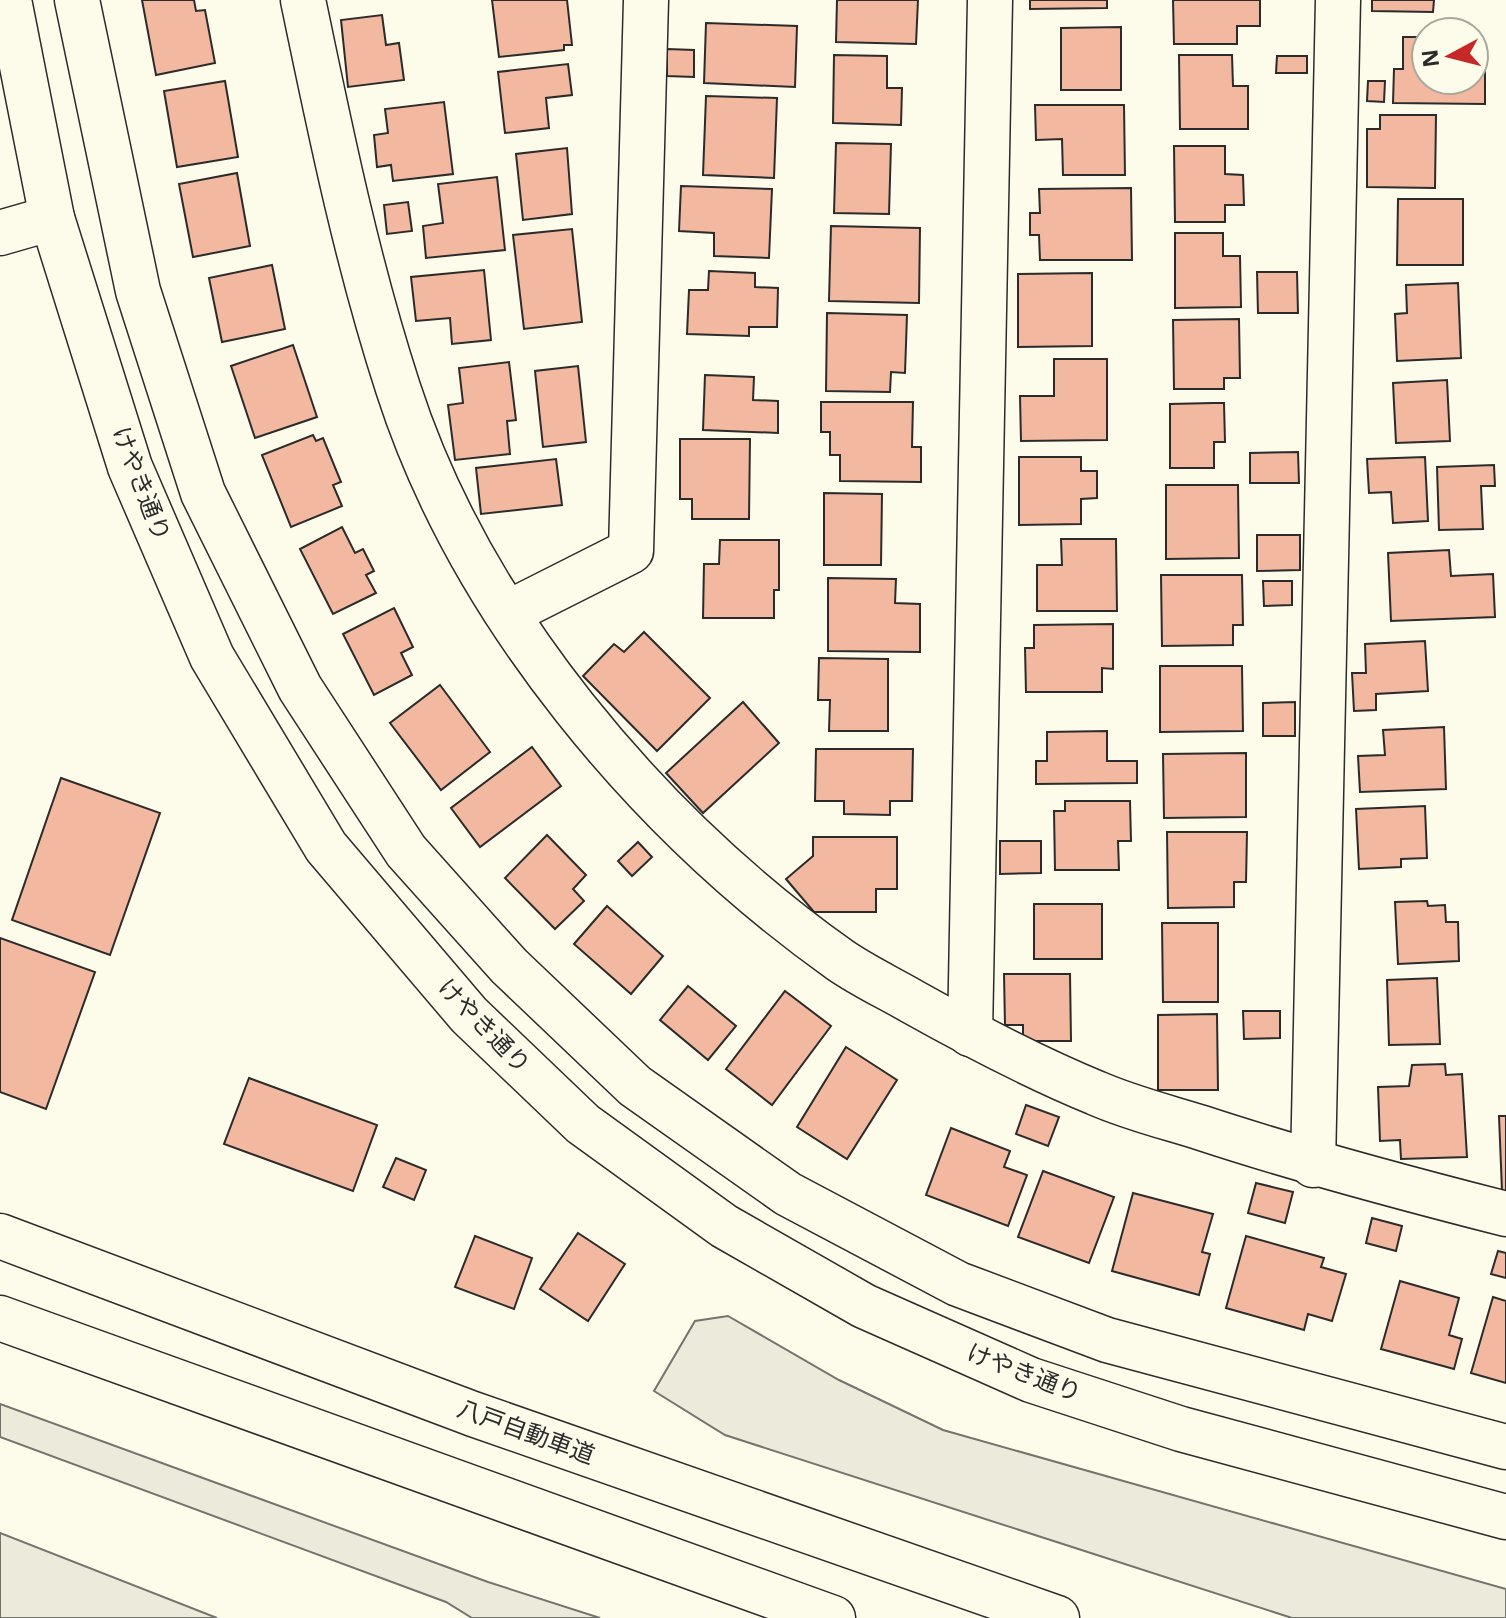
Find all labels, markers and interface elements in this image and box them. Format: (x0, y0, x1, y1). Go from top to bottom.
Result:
north arrow (1410, 16, 1490, 96)
text: N (1413, 48, 1445, 69)
street label: けやき通り (105, 422, 179, 545)
street label: けやき通り (432, 970, 539, 1080)
street label: けやき通り (963, 1335, 1086, 1409)
street label: 八戸自動車道 (453, 1390, 600, 1471)

